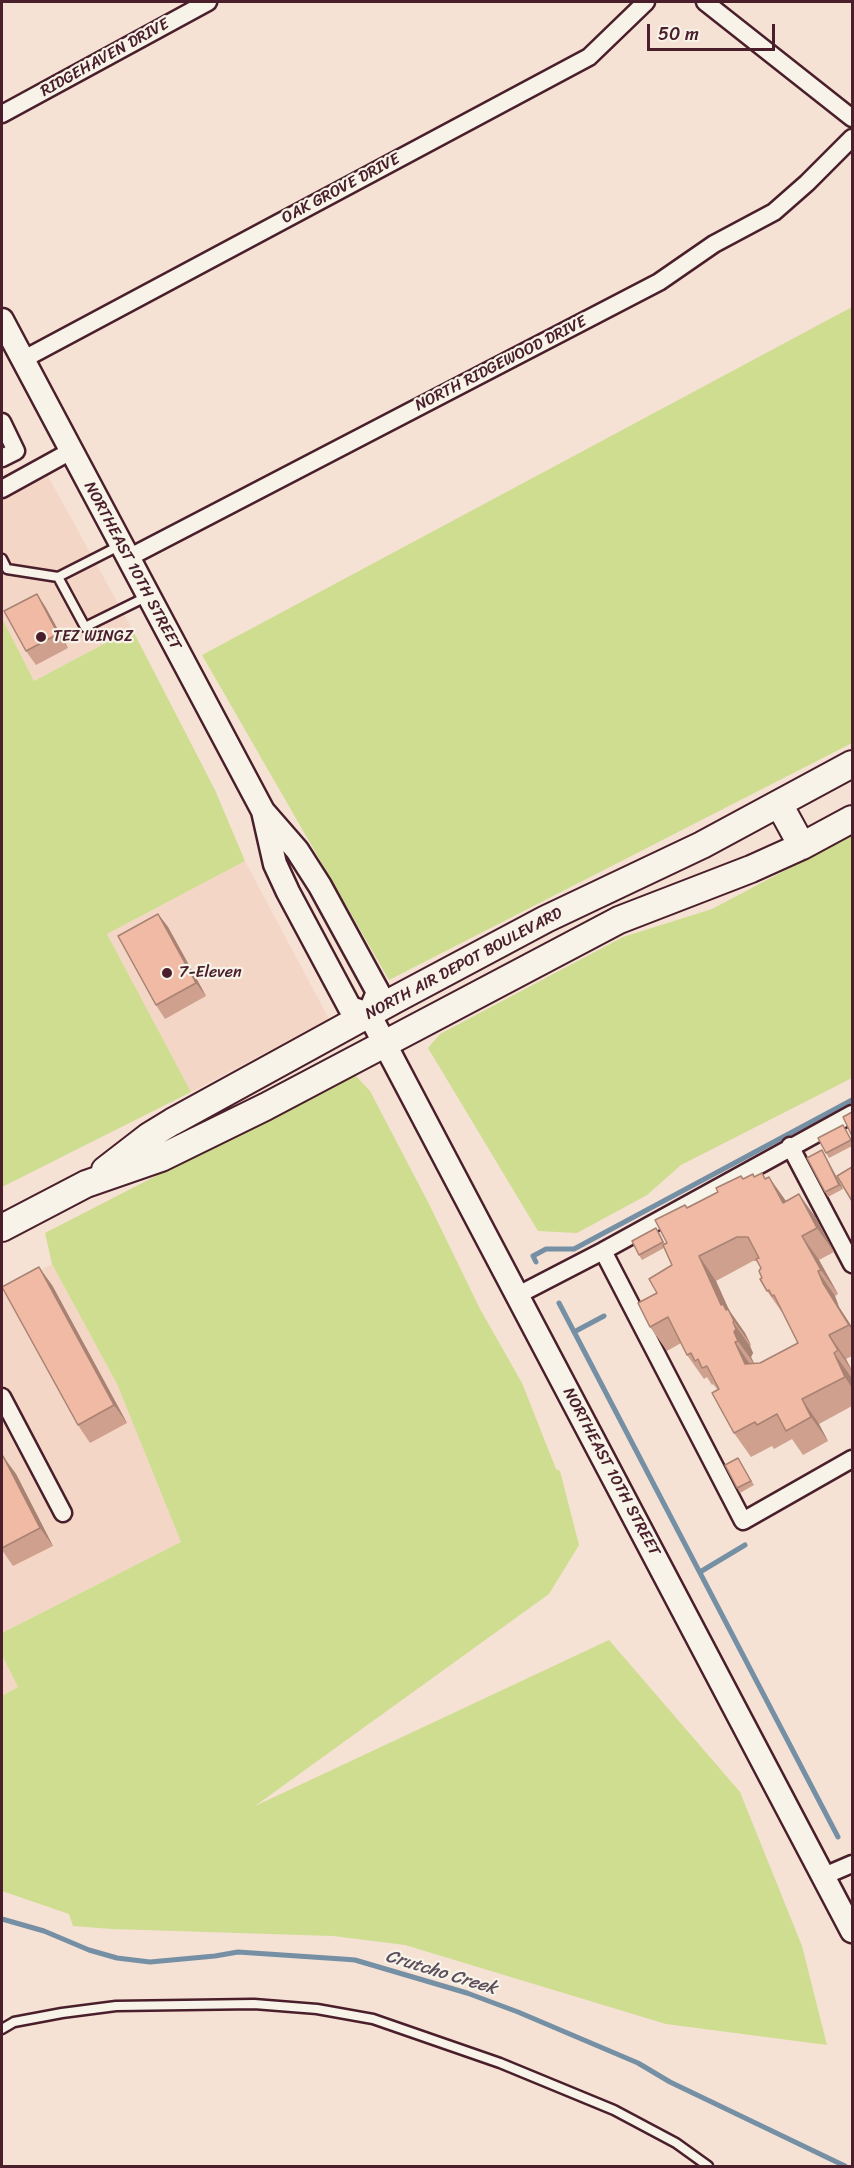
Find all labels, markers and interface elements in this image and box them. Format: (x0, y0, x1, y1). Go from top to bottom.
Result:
scale bar (650, 12, 778, 50)
street label: RIDGEHAVEN DRIVE (37, 15, 173, 101)
text: 50 m (658, 18, 699, 50)
street label: OAK GROVE DRIVE (279, 150, 403, 228)
street label: NORTH RIDGEWOOD DRIVE (412, 312, 590, 416)
street label: NORTHEAST 10TH STREET (79, 479, 185, 653)
place label: TEZ WINGZ (53, 627, 134, 647)
marker: TEZ WINGZ (34, 630, 48, 644)
street label: NORTH AIR DEPOT BOULEVARD (362, 904, 566, 1024)
place label: 7-Eleven (179, 963, 242, 983)
marker: 7-Eleven (160, 966, 174, 980)
street label: NORTHEAST 10TH STREET (558, 1385, 664, 1559)
water label: Crutcho Creek (383, 1946, 499, 2000)

